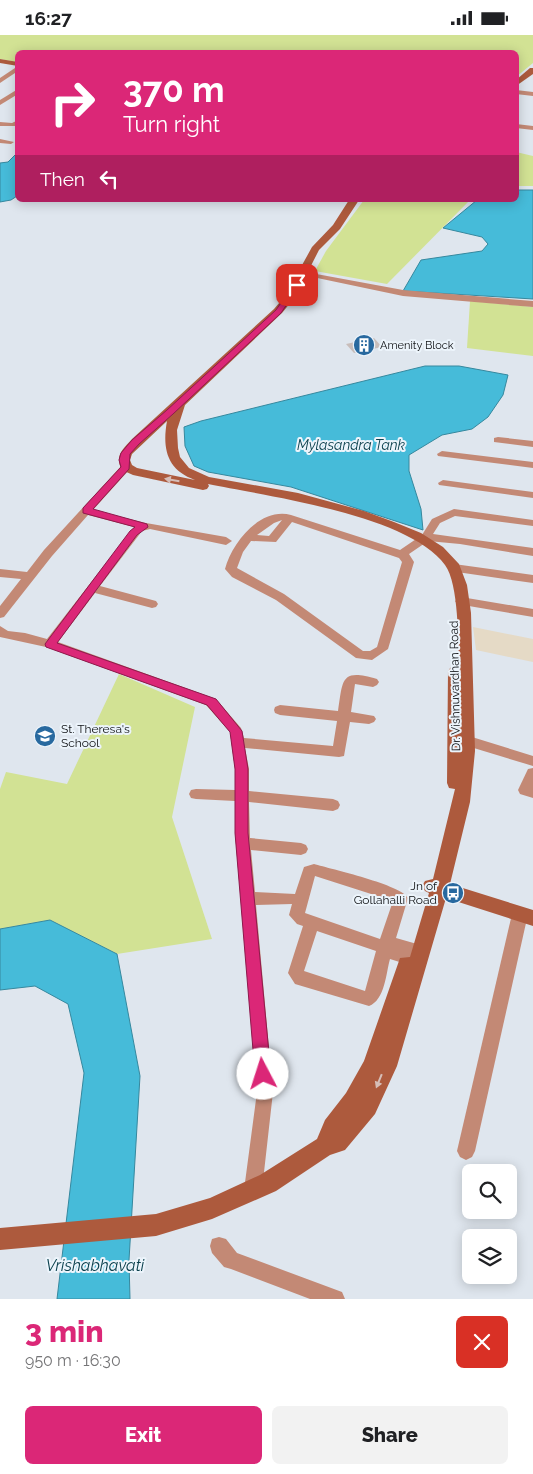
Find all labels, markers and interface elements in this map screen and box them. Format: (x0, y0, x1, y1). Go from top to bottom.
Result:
text: 16:27 (25, 7, 72, 29)
text: 370 m (123, 69, 225, 110)
icon: right (40, 70, 105, 135)
text: Turn right (123, 111, 220, 137)
icon: left (95, 165, 123, 193)
text: Then (40, 168, 85, 190)
pin (276, 264, 318, 306)
icon: arrive (283, 271, 311, 299)
building icon: Amenity Block (352, 333, 376, 357)
place label: Amenity Block (380, 339, 454, 352)
water label: Mylasandra Tank (297, 437, 406, 453)
one-way arrow (163, 476, 179, 484)
street label: Dr. Vishnuvardhan Road (447, 620, 463, 752)
place label: St. Theresa's School (61, 722, 130, 750)
school or university icon: St. Theresa's School (33, 724, 57, 748)
place label: Jn of Gollahalli Road (354, 879, 438, 907)
bus stop icon: Jn of Gollahalli Road (441, 881, 465, 905)
position arrow (236, 1047, 288, 1099)
one-way arrow (375, 1074, 383, 1089)
map controls (462, 1164, 517, 1284)
button: search (462, 1164, 517, 1219)
button: layers (462, 1229, 517, 1284)
water label: Vrishabhavati (46, 1256, 145, 1275)
text: 3 min (25, 1314, 104, 1349)
button: close (456, 1316, 508, 1368)
text: 950 m · 16:30 (25, 1351, 121, 1370)
button: Exit (25, 1406, 262, 1464)
button: Share (272, 1406, 508, 1464)

